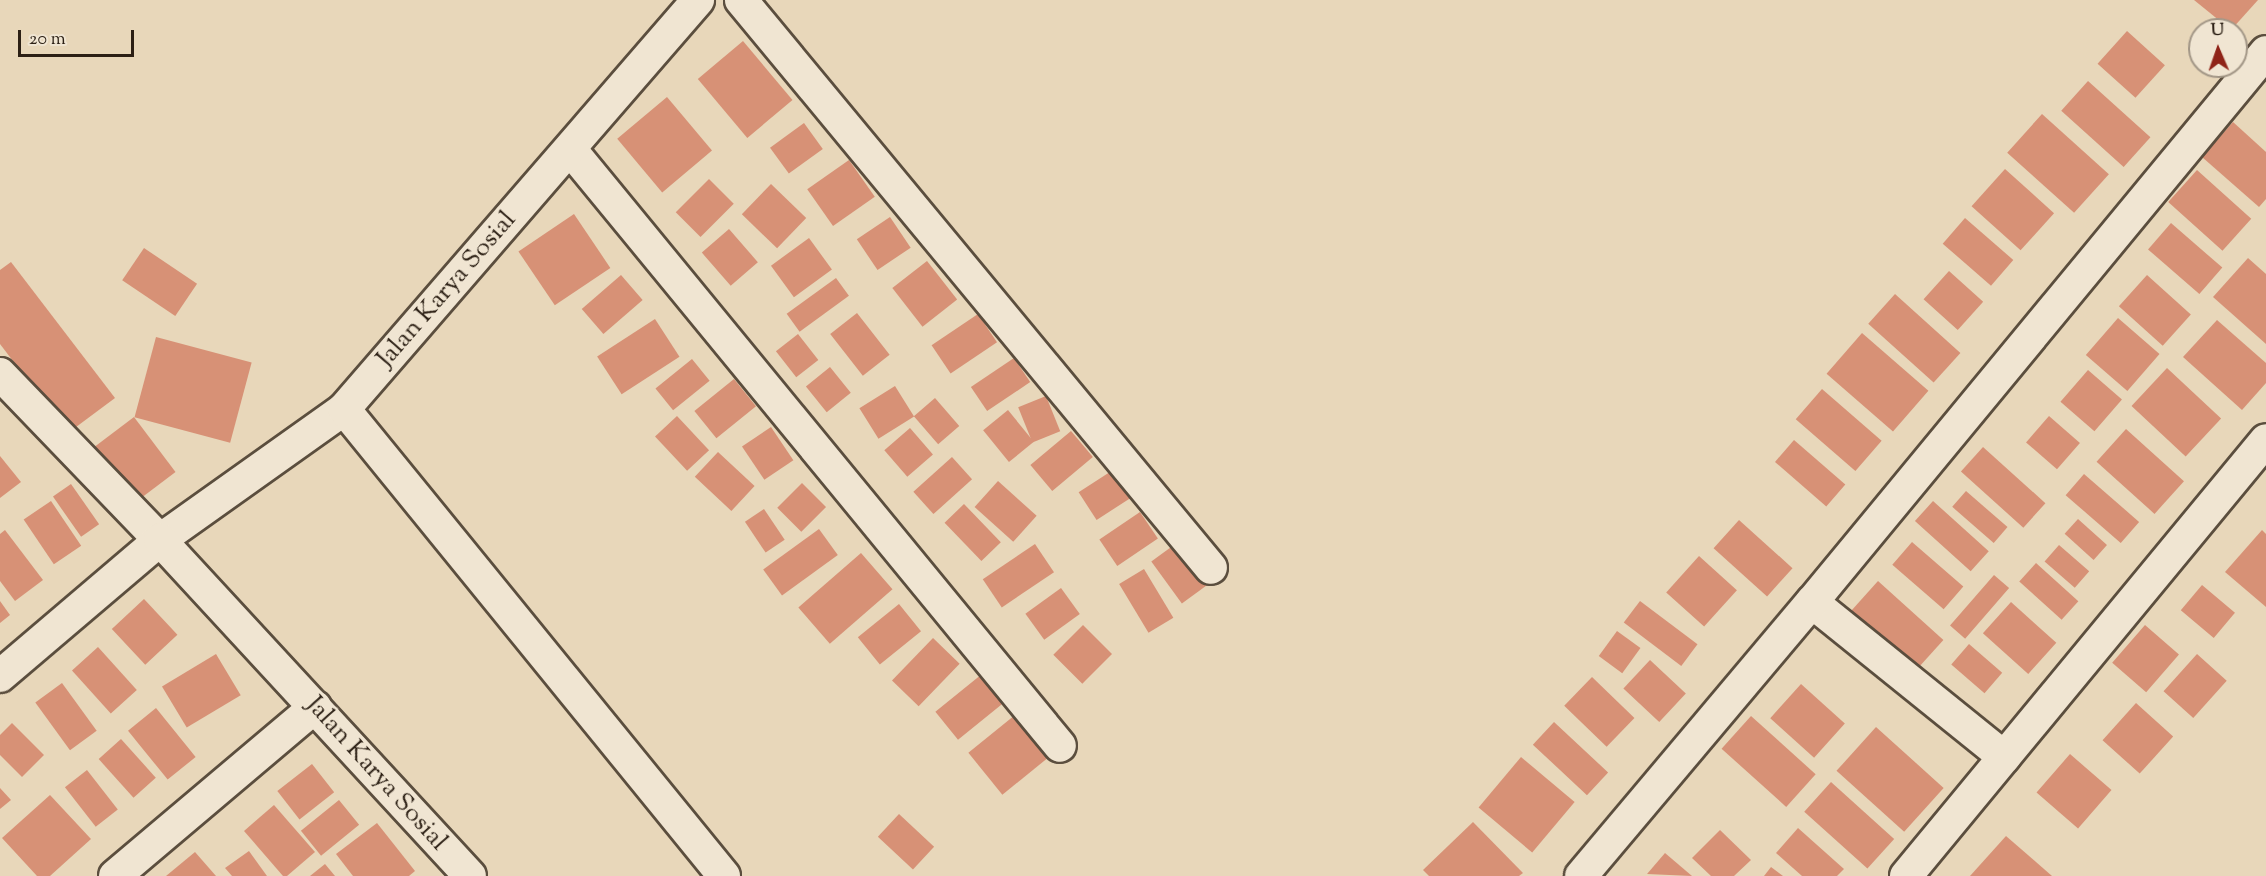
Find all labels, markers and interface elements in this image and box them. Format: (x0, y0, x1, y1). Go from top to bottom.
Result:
scale bar (21, 18, 136, 56)
north arrow (2188, 18, 2248, 78)
text: U (2210, 20, 2224, 43)
text: 20 m (29, 27, 66, 53)
street label: Jalan Karya Sosial (371, 205, 523, 375)
street label: Jalan Karya Sosial (299, 690, 453, 858)

